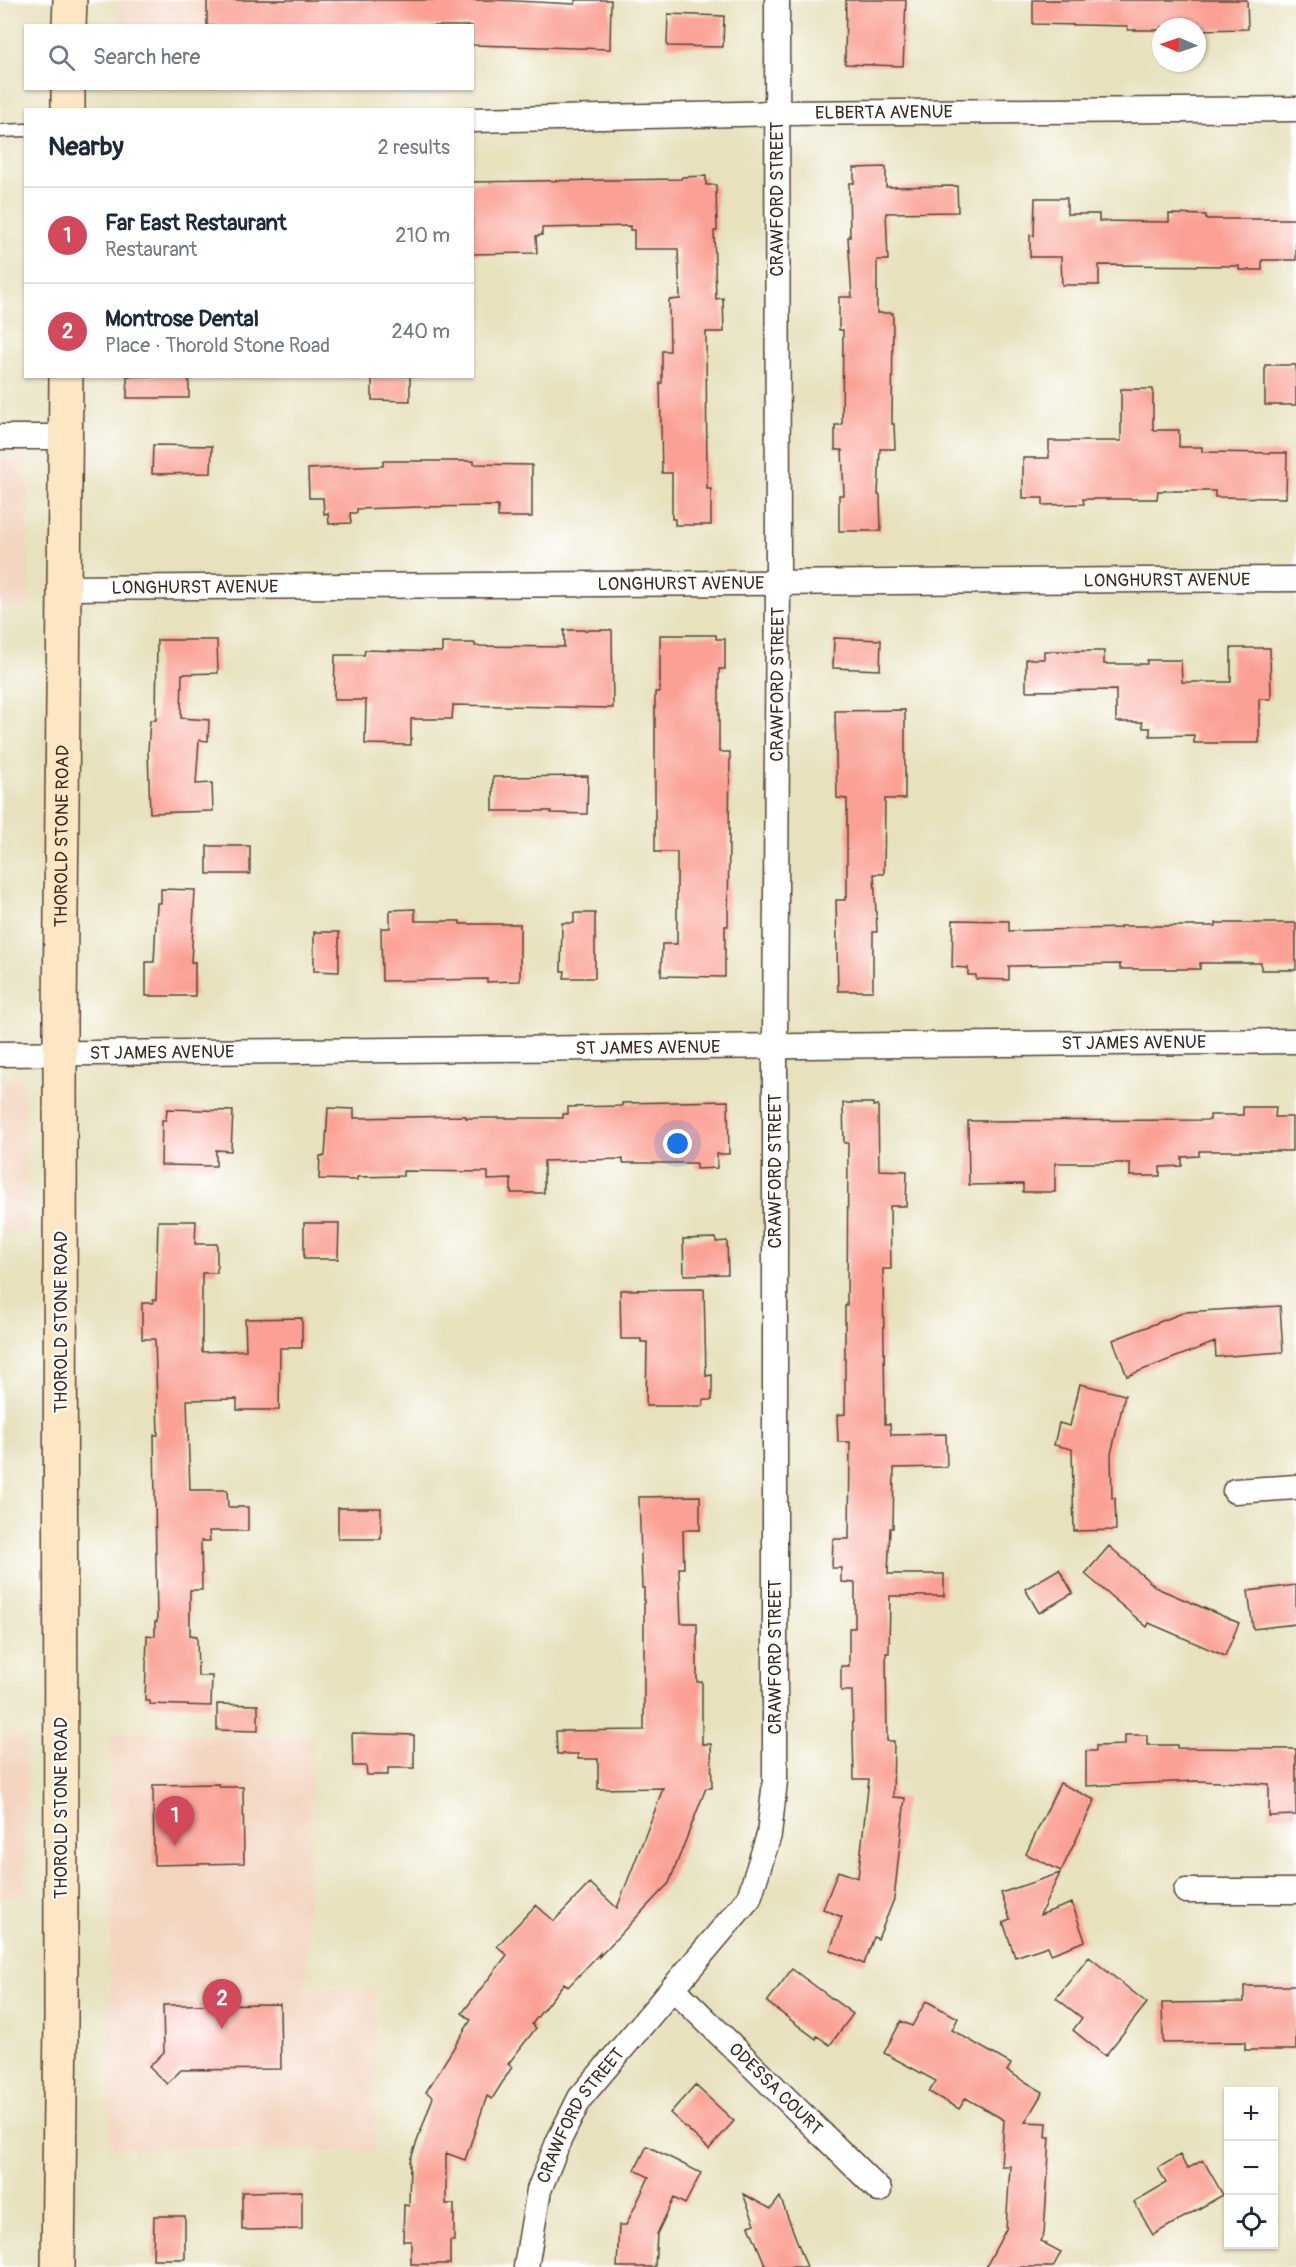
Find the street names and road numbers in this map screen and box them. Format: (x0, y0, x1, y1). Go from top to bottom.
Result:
street label: ELBERTA AVENUE (815, 101, 953, 125)
street label: CRAWFORD STREET (766, 121, 789, 277)
street label: LONGHURST AVENUE (1083, 568, 1250, 593)
street label: LONGHURST AVENUE (597, 572, 764, 596)
street label: LONGHURST AVENUE (111, 575, 279, 600)
street label: CRAWFORD STREET (766, 607, 790, 762)
street label: THOROLD STONE ROAD (50, 745, 75, 927)
street label: ST JAMES AVENUE (1061, 1031, 1206, 1055)
street label: ST JAMES AVENUE (575, 1036, 720, 1060)
street label: ST JAMES AVENUE (89, 1041, 235, 1065)
street label: CRAWFORD STREET (764, 1093, 787, 1249)
street label: THOROLD STONE ROAD (50, 1231, 73, 1413)
street label: CRAWFORD STREET (764, 1579, 787, 1735)
street label: THOROLD STONE ROAD (50, 1717, 73, 1899)
street label: ODESSA COURT (724, 2038, 827, 2140)
street label: CRAWFORD STREET (532, 2043, 630, 2187)

